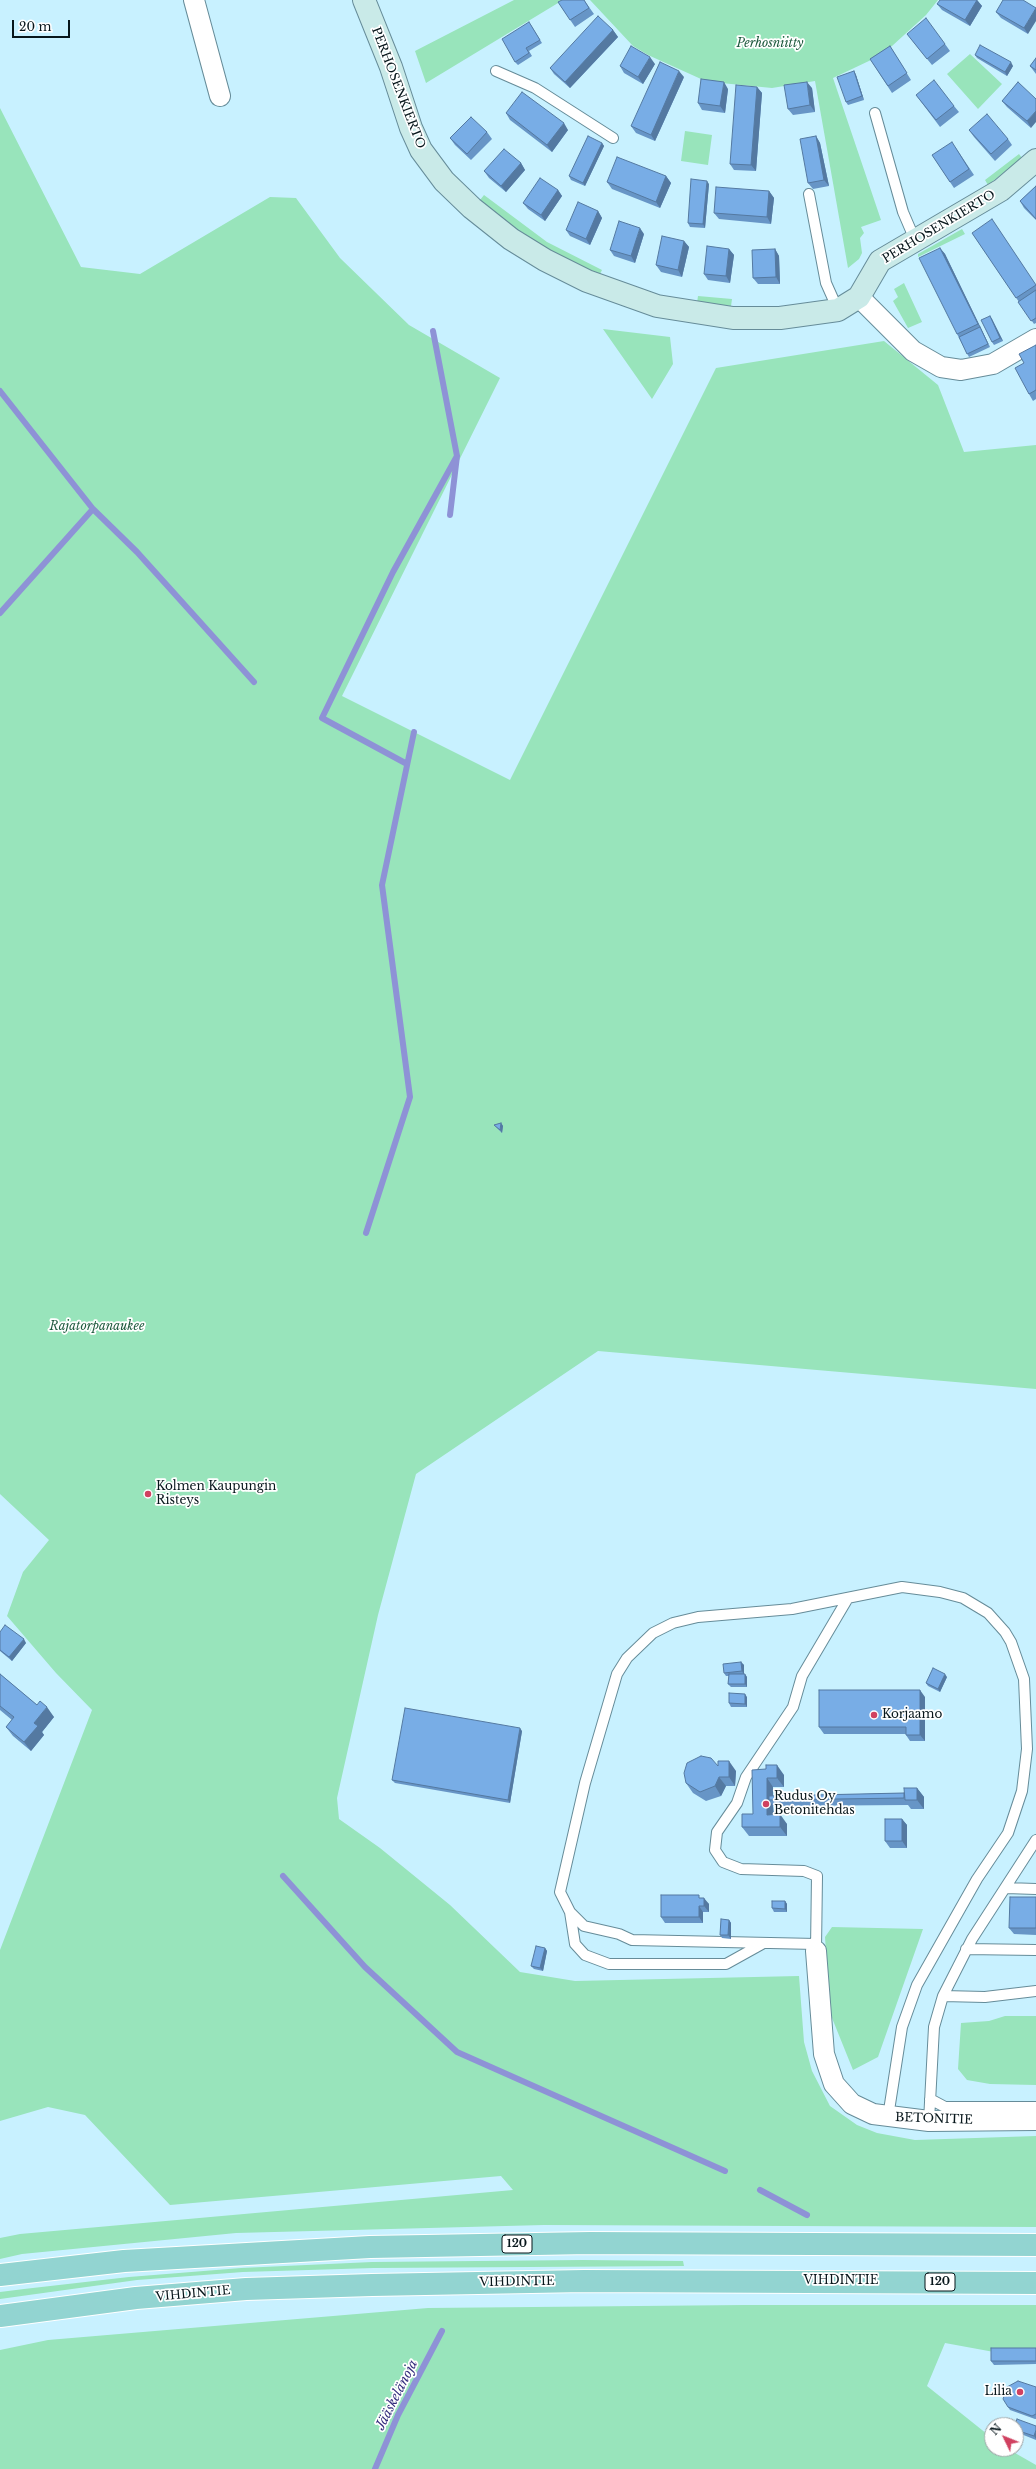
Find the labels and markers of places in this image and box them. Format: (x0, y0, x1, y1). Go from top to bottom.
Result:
place label: Kolmen Kaupungin Risteys (156, 1480, 276, 1508)
marker: Kolmen Kaupungin Risteys (143, 1489, 153, 1499)
place label: Korjaamo (882, 1708, 942, 1722)
marker: Korjaamo (869, 1710, 879, 1720)
place label: Rudus Oy Betonitehdas (774, 1790, 855, 1818)
marker: Rudus Oy Betonitehdas (761, 1799, 771, 1809)
place label: Lilia (985, 2385, 1012, 2399)
marker: Lilia (1015, 2387, 1025, 2397)

